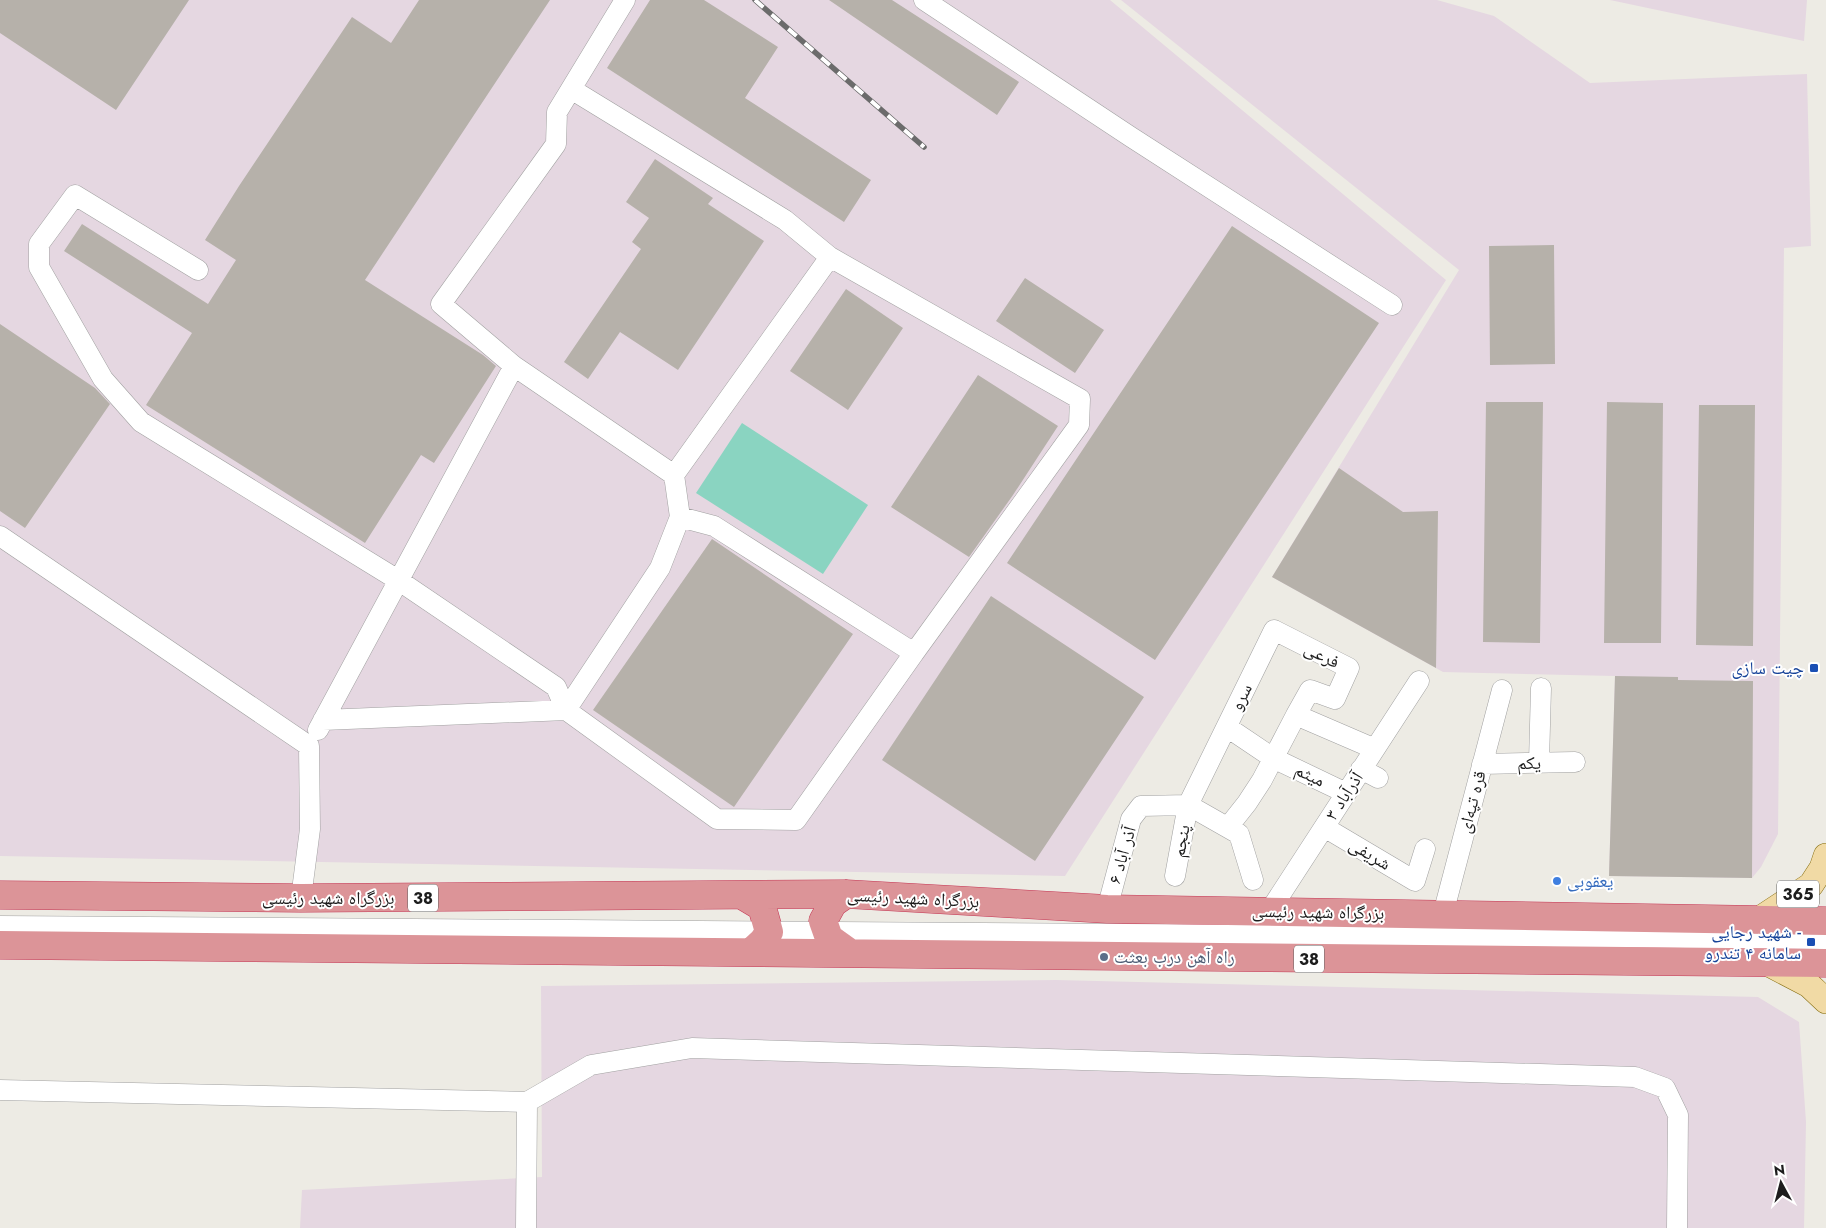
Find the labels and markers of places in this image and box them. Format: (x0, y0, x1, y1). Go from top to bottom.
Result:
place label: چیت سازی (1731, 655, 1804, 681)
marker: چیت سازی (1808, 662, 1820, 674)
place label: یعقوبی (1567, 868, 1613, 894)
marker: یعقوبی (1551, 875, 1563, 887)
place label: شهید رجایی - سامانه ۴ تندرو (1705, 919, 1801, 966)
marker: شهید رجایی - سامانه ۴ تندرو (1805, 936, 1817, 948)
place label: راه آهن درب بعثت (1114, 944, 1235, 970)
marker: راه آهن درب بعثت (1098, 951, 1110, 963)

